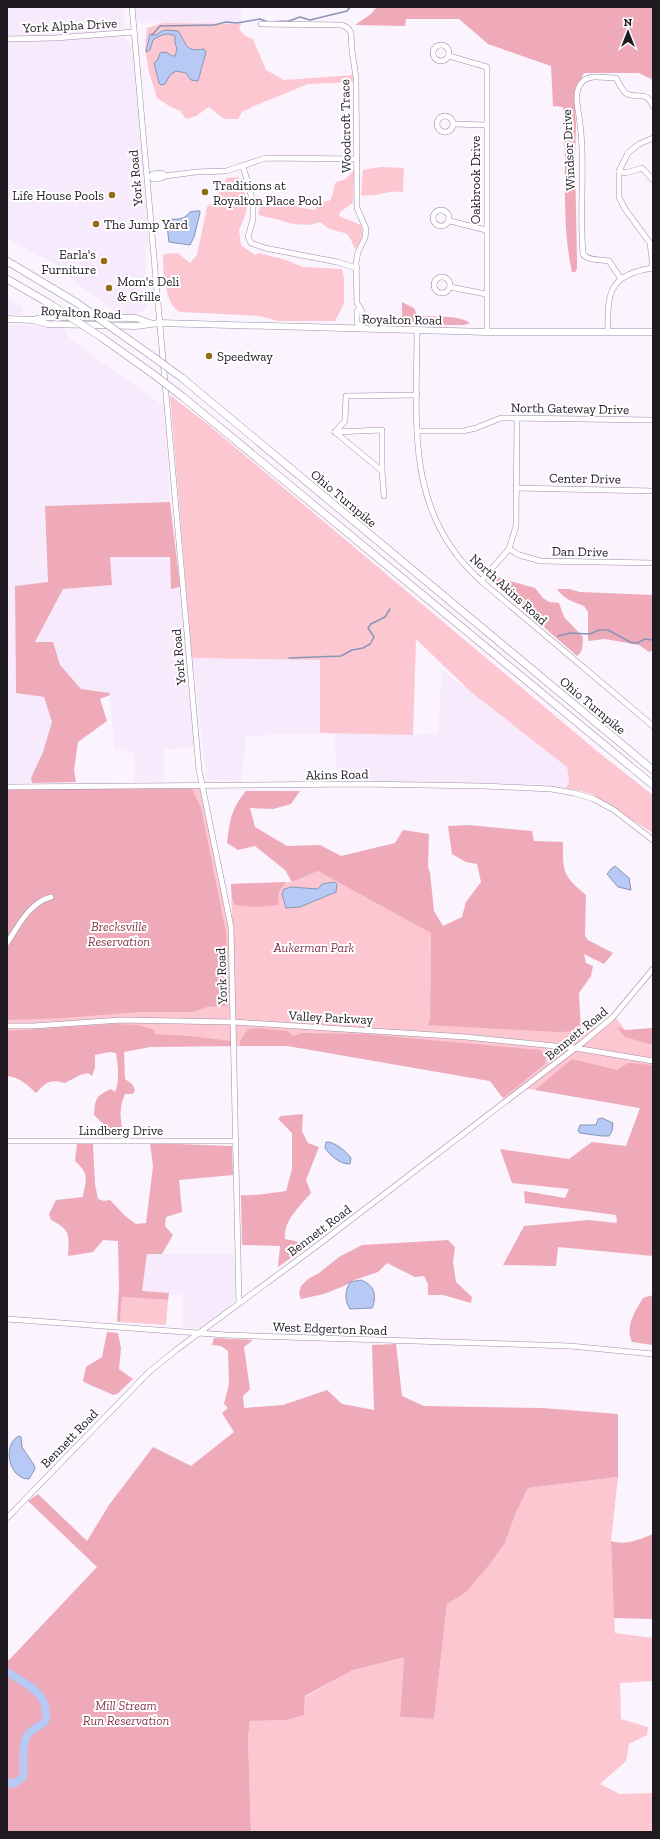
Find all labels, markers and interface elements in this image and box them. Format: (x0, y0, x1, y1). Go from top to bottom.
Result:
north arrow (608, 12, 648, 52)
street label: York Alpha Drive (21, 16, 118, 36)
text: N (624, 16, 633, 29)
street label: Woodcroft Trace (337, 79, 354, 173)
street label: Windsor Drive (559, 109, 578, 191)
street label: Oakbrook Drive (468, 136, 483, 224)
street label: York Road (126, 149, 146, 208)
place label: Traditions at Royalton Place Pool (213, 178, 322, 208)
marker: Traditions at Royalton Place Pool (200, 187, 210, 197)
place label: Life House Pools (12, 188, 104, 203)
marker: Life House Pools (107, 190, 117, 200)
place label: The Jump Yard (104, 217, 188, 232)
marker: The Jump Yard (91, 219, 101, 229)
place label: Earla's Furniture (41, 247, 96, 277)
marker: Earla's Furniture (99, 256, 109, 266)
place label: Mom's Deli & Grille (117, 274, 180, 304)
marker: Mom's Deli & Grille (104, 283, 114, 293)
street label: Royalton Road (40, 303, 122, 322)
street label: Royalton Road (362, 311, 442, 328)
place label: Speedway (217, 349, 273, 364)
marker: Speedway (204, 351, 214, 361)
street label: North Gateway Drive (511, 400, 629, 417)
street label: Ohio Turnpike (308, 466, 380, 530)
street label: Center Drive (549, 470, 621, 487)
street label: Dan Drive (552, 544, 608, 559)
street label: North Akins Road (467, 551, 550, 628)
street label: York Road (169, 628, 189, 687)
street label: Ohio Turnpike (557, 673, 629, 737)
street label: Akins Road (305, 766, 369, 783)
park label: Brecksville Reservation (88, 919, 150, 949)
park label: Aukerman Park (273, 940, 355, 955)
street label: York Road (213, 947, 230, 1006)
street label: Bennett Road (542, 1004, 610, 1063)
street label: Valley Parkway (287, 1008, 374, 1027)
street label: Lindberg Drive (79, 1123, 163, 1138)
street label: Bennett Road (285, 1202, 354, 1259)
street label: West Edgerton Road (273, 1319, 387, 1338)
street label: Bennett Road (38, 1406, 101, 1471)
park label: Mill Stream Run Reservation (83, 1698, 169, 1728)

